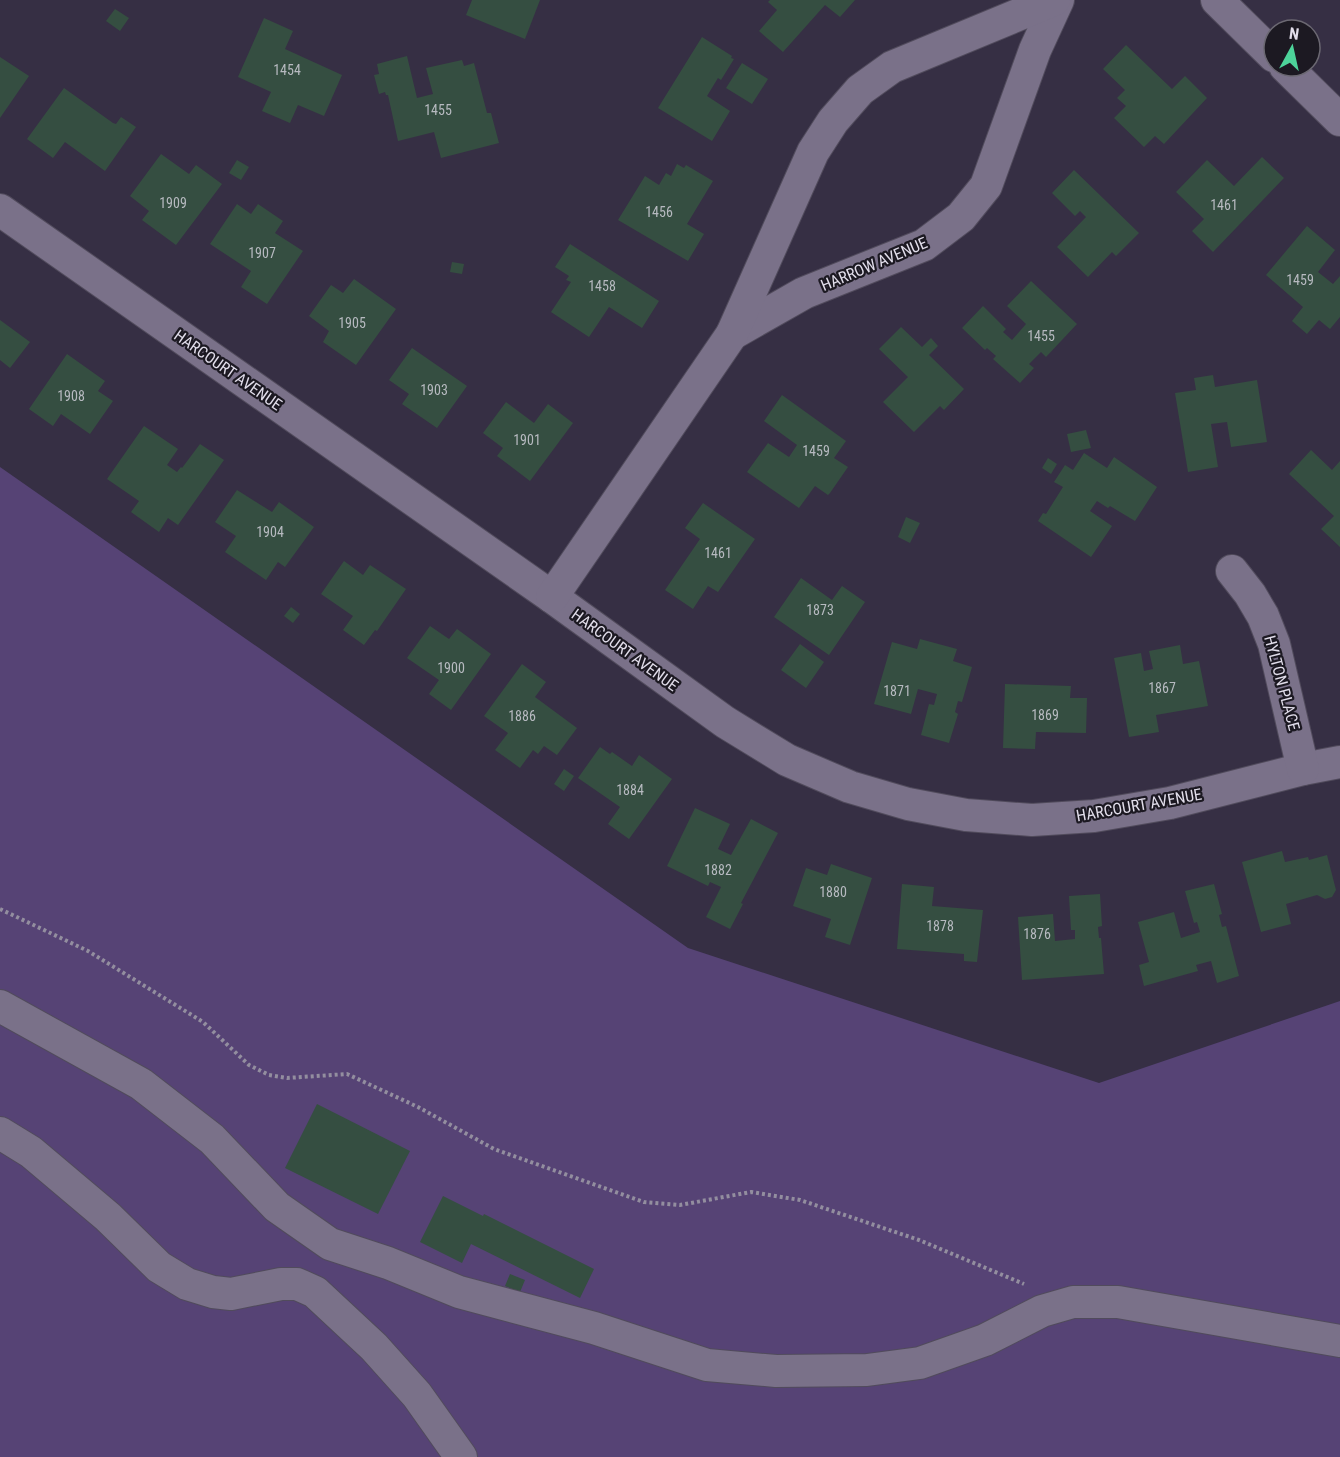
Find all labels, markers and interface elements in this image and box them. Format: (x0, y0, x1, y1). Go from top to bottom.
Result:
north arrow (1262, 18, 1322, 78)
text: N (1288, 24, 1300, 44)
house number: 1454 (273, 62, 301, 78)
house number: 1455 (424, 102, 452, 118)
house number: 1909 (159, 195, 187, 211)
house number: 1461 (1210, 197, 1238, 213)
house number: 1456 (645, 204, 673, 220)
street label: HARROW AVENUE (818, 233, 930, 295)
house number: 1907 (248, 245, 276, 261)
house number: 1459 (1286, 272, 1314, 288)
house number: 1458 (588, 278, 616, 294)
house number: 1905 (338, 315, 366, 331)
street label: HARCOURT AVENUE (170, 326, 286, 414)
house number: 1455 (1027, 328, 1055, 344)
house number: 1903 (420, 382, 448, 398)
house number: 1908 (57, 388, 85, 404)
house number: 1901 (513, 432, 541, 448)
house number: 1459 (802, 443, 830, 459)
house number: 1904 (256, 524, 284, 540)
house number: 1461 (704, 545, 732, 561)
house number: 1873 (806, 602, 834, 618)
street label: HARCOURT AVENUE (568, 605, 682, 695)
street label: HYLTON PLACE (1260, 633, 1304, 733)
house number: 1900 (437, 660, 465, 676)
house number: 1867 (1148, 680, 1176, 696)
house number: 1871 (883, 683, 911, 699)
house number: 1869 (1031, 707, 1059, 723)
house number: 1886 (508, 708, 536, 724)
house number: 1884 (616, 782, 644, 798)
street label: HARCOURT AVENUE (1075, 785, 1203, 825)
house number: 1882 (704, 862, 732, 878)
house number: 1880 (819, 884, 847, 900)
house number: 1878 (926, 918, 954, 934)
house number: 1876 (1023, 926, 1051, 942)

